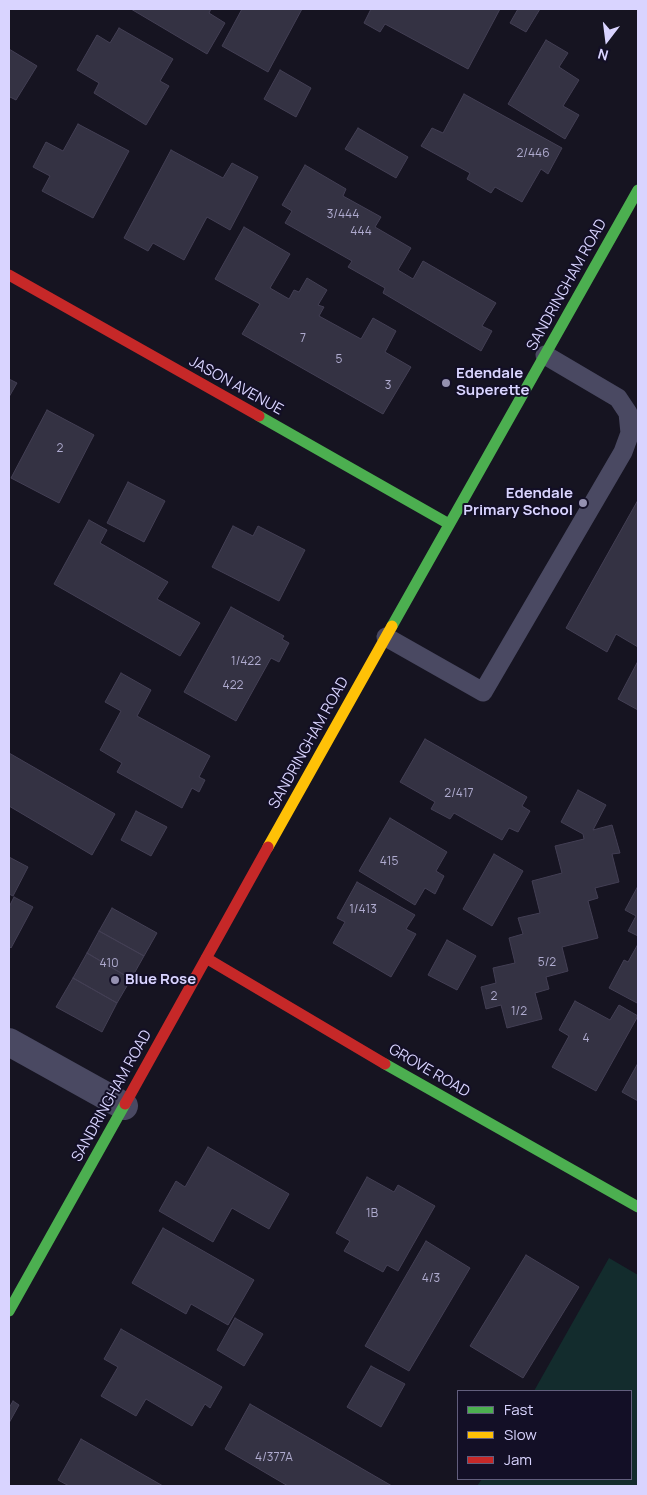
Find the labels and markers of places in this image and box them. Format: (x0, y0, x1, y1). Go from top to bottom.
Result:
place label: Edendale Superette (456, 365, 530, 400)
marker: Edendale Superette (440, 377, 452, 389)
place label: Edendale Primary School (463, 485, 573, 520)
marker: Edendale Primary School (577, 497, 589, 509)
place label: Blue Rose (125, 971, 196, 989)
marker: Blue Rose (109, 974, 121, 986)

